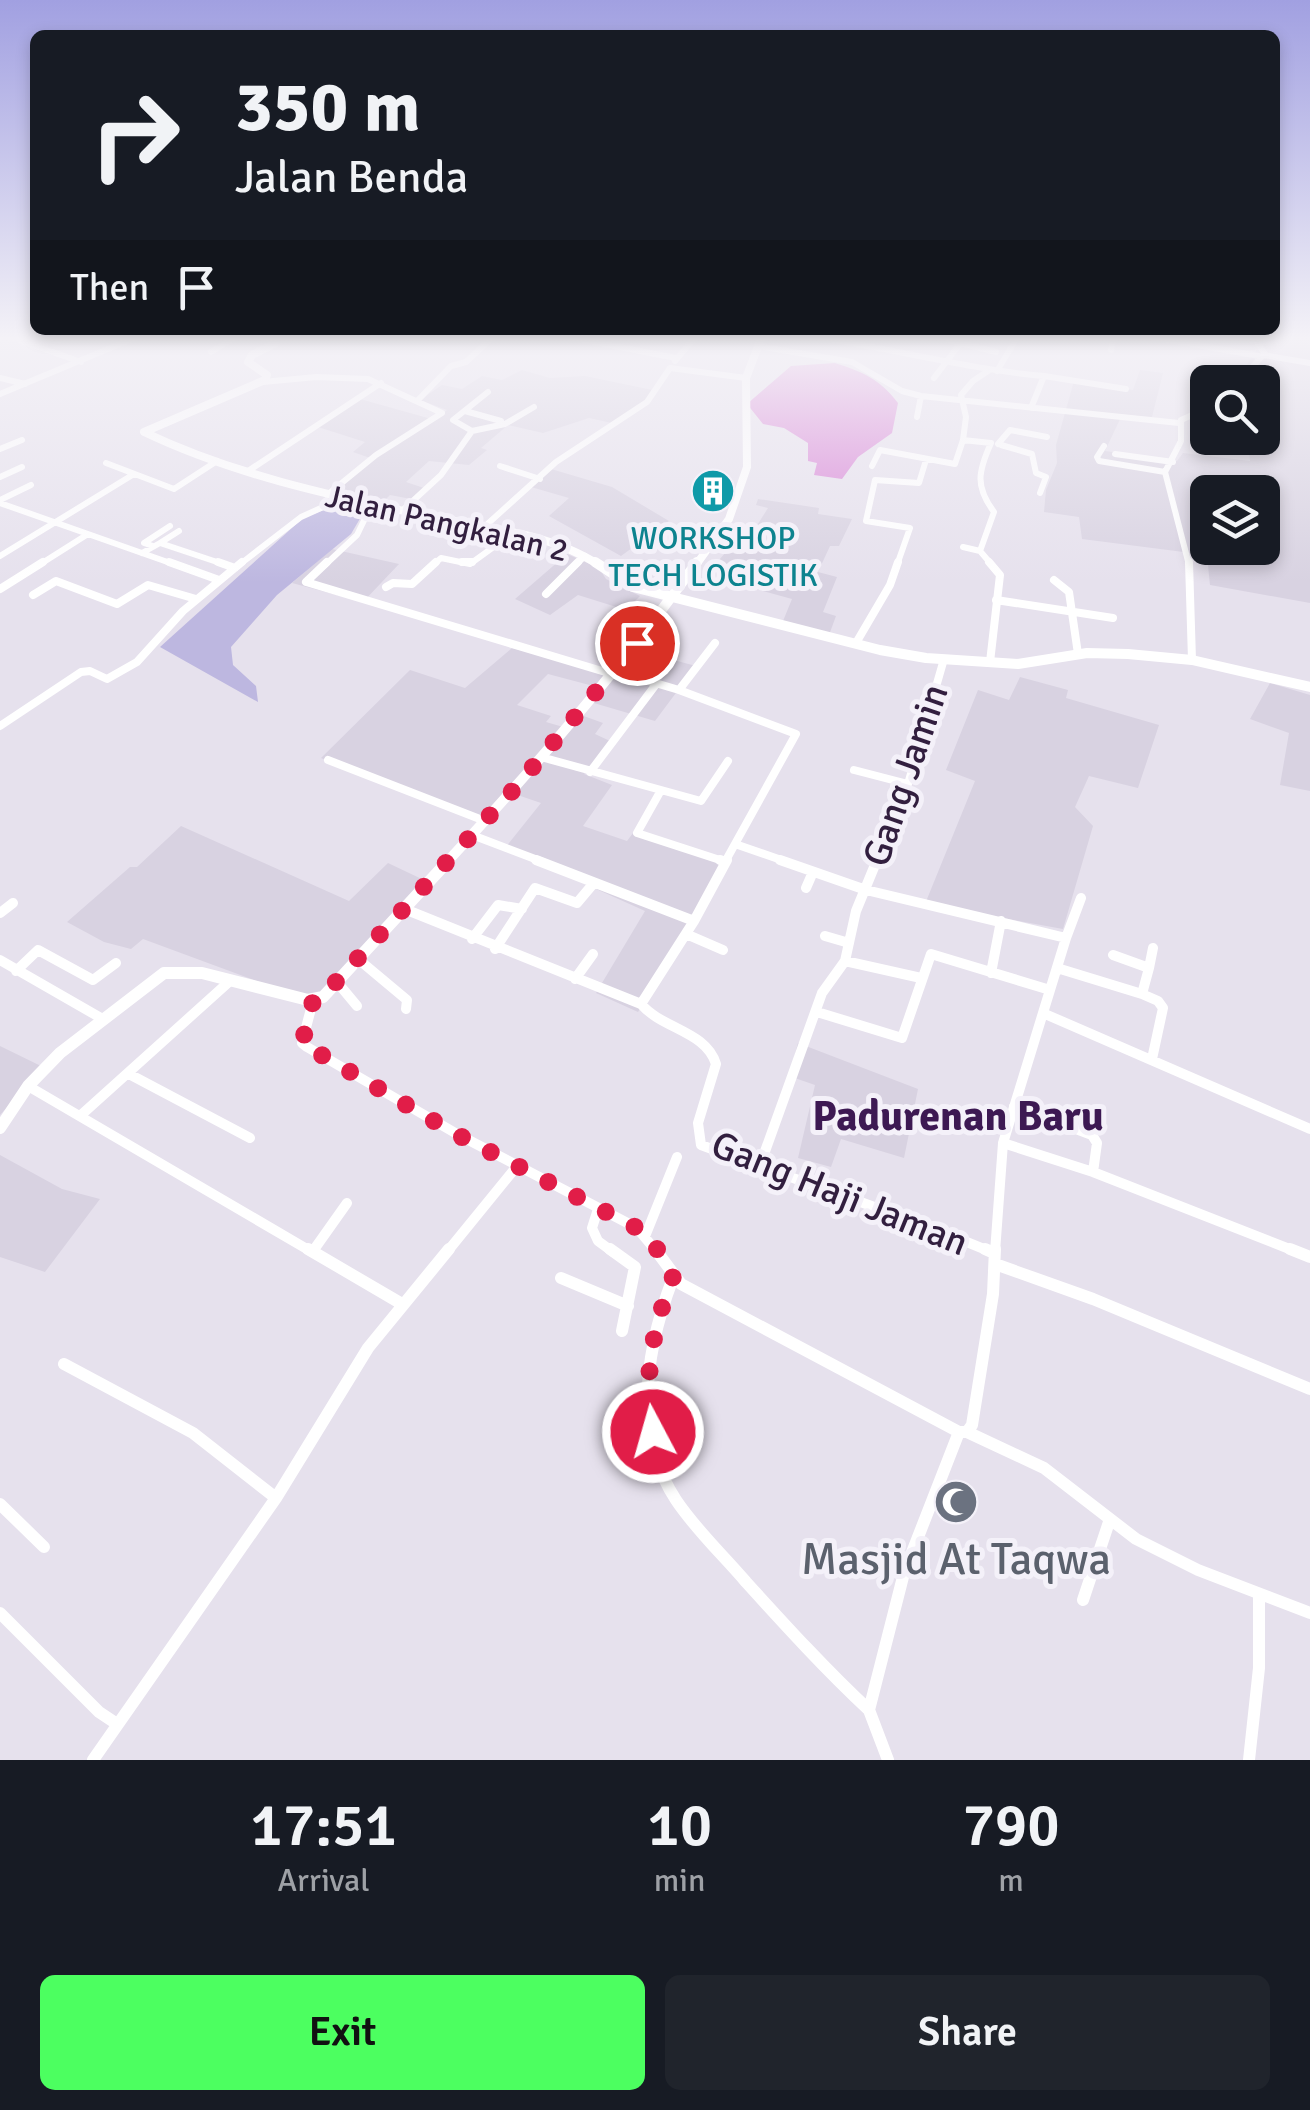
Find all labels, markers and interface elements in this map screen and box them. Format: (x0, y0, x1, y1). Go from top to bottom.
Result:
text: 350 m (235, 64, 420, 150)
icon: right (70, 70, 200, 200)
text: Jalan Benda (235, 150, 468, 205)
icon: arrive (169, 260, 224, 315)
text: Then (70, 264, 149, 311)
map controls (1190, 365, 1280, 565)
button: search (1190, 365, 1280, 455)
building icon: WORKSHOP TECH LOGISTIK (690, 468, 736, 514)
button: layers (1190, 475, 1280, 565)
street label: Jalan Pangkalan 2 (322, 477, 572, 570)
place label: WORKSHOP TECH LOGISTIK (608, 519, 818, 595)
pin (595, 601, 680, 686)
icon: arrive (610, 616, 665, 671)
street label: Gang Jamin (852, 678, 959, 872)
district label: Padurenan Baru (812, 1091, 1104, 1142)
street label: Gang Haji Jaman (705, 1121, 975, 1266)
position arrow (601, 1380, 705, 1484)
mosque icon: Masjid At Taqwa (933, 1479, 979, 1525)
place label: Masjid At Taqwa (801, 1532, 1111, 1587)
text: 17:51 (250, 1789, 397, 1863)
text: 10 (647, 1789, 712, 1863)
text: 790 (962, 1789, 1060, 1863)
text: Arrival (278, 1861, 370, 1900)
text: min (654, 1861, 705, 1900)
text: m (998, 1861, 1024, 1900)
button: Exit (40, 1975, 645, 2090)
button: Share (665, 1975, 1270, 2090)

